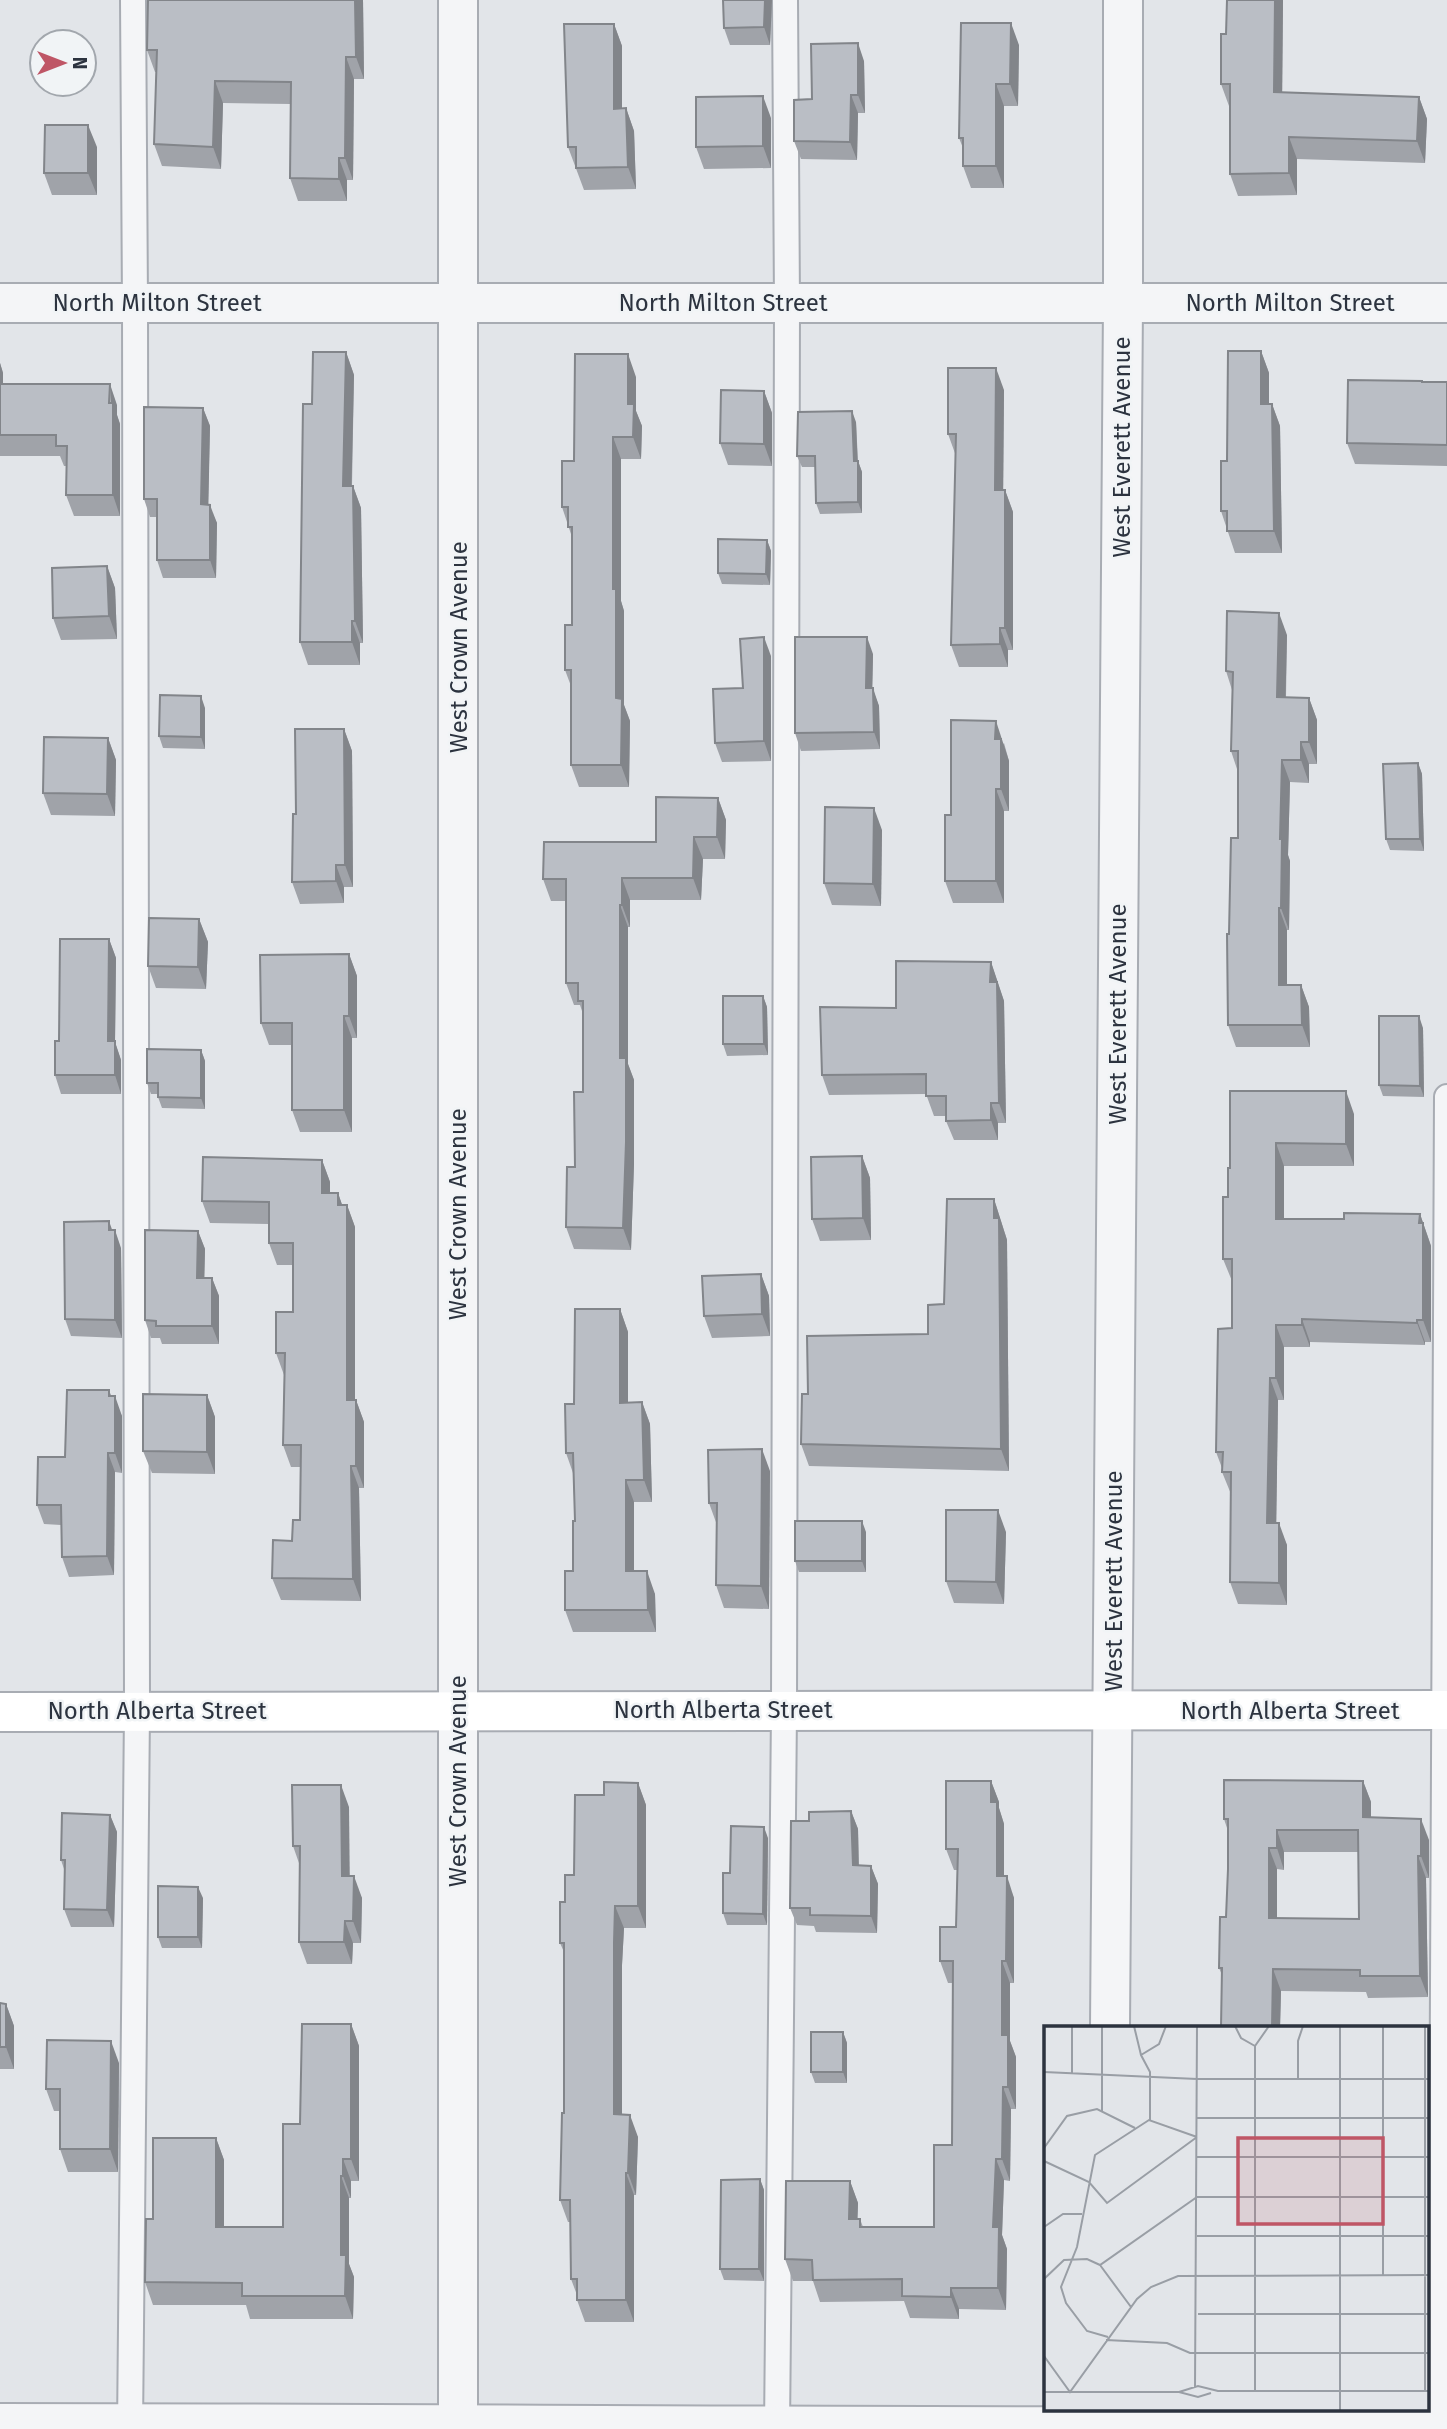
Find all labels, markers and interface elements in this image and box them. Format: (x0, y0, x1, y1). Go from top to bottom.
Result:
north arrow (28, 28, 98, 98)
text: N (68, 57, 91, 69)
street label: North Milton Street (52, 289, 262, 317)
street label: North Milton Street (618, 289, 828, 317)
street label: North Milton Street (1185, 289, 1395, 317)
street label: West Everett Avenue (1108, 336, 1136, 558)
street label: West Crown Avenue (445, 541, 473, 753)
street label: West Everett Avenue (1104, 903, 1132, 1125)
street label: West Crown Avenue (444, 1108, 472, 1320)
street label: West Everett Avenue (1100, 1470, 1128, 1692)
street label: West Crown Avenue (444, 1675, 472, 1887)
street label: North Alberta Street (613, 1696, 833, 1724)
street label: North Alberta Street (47, 1697, 267, 1725)
street label: North Alberta Street (1180, 1697, 1400, 1725)
inset map (1044, 2026, 1430, 2412)

